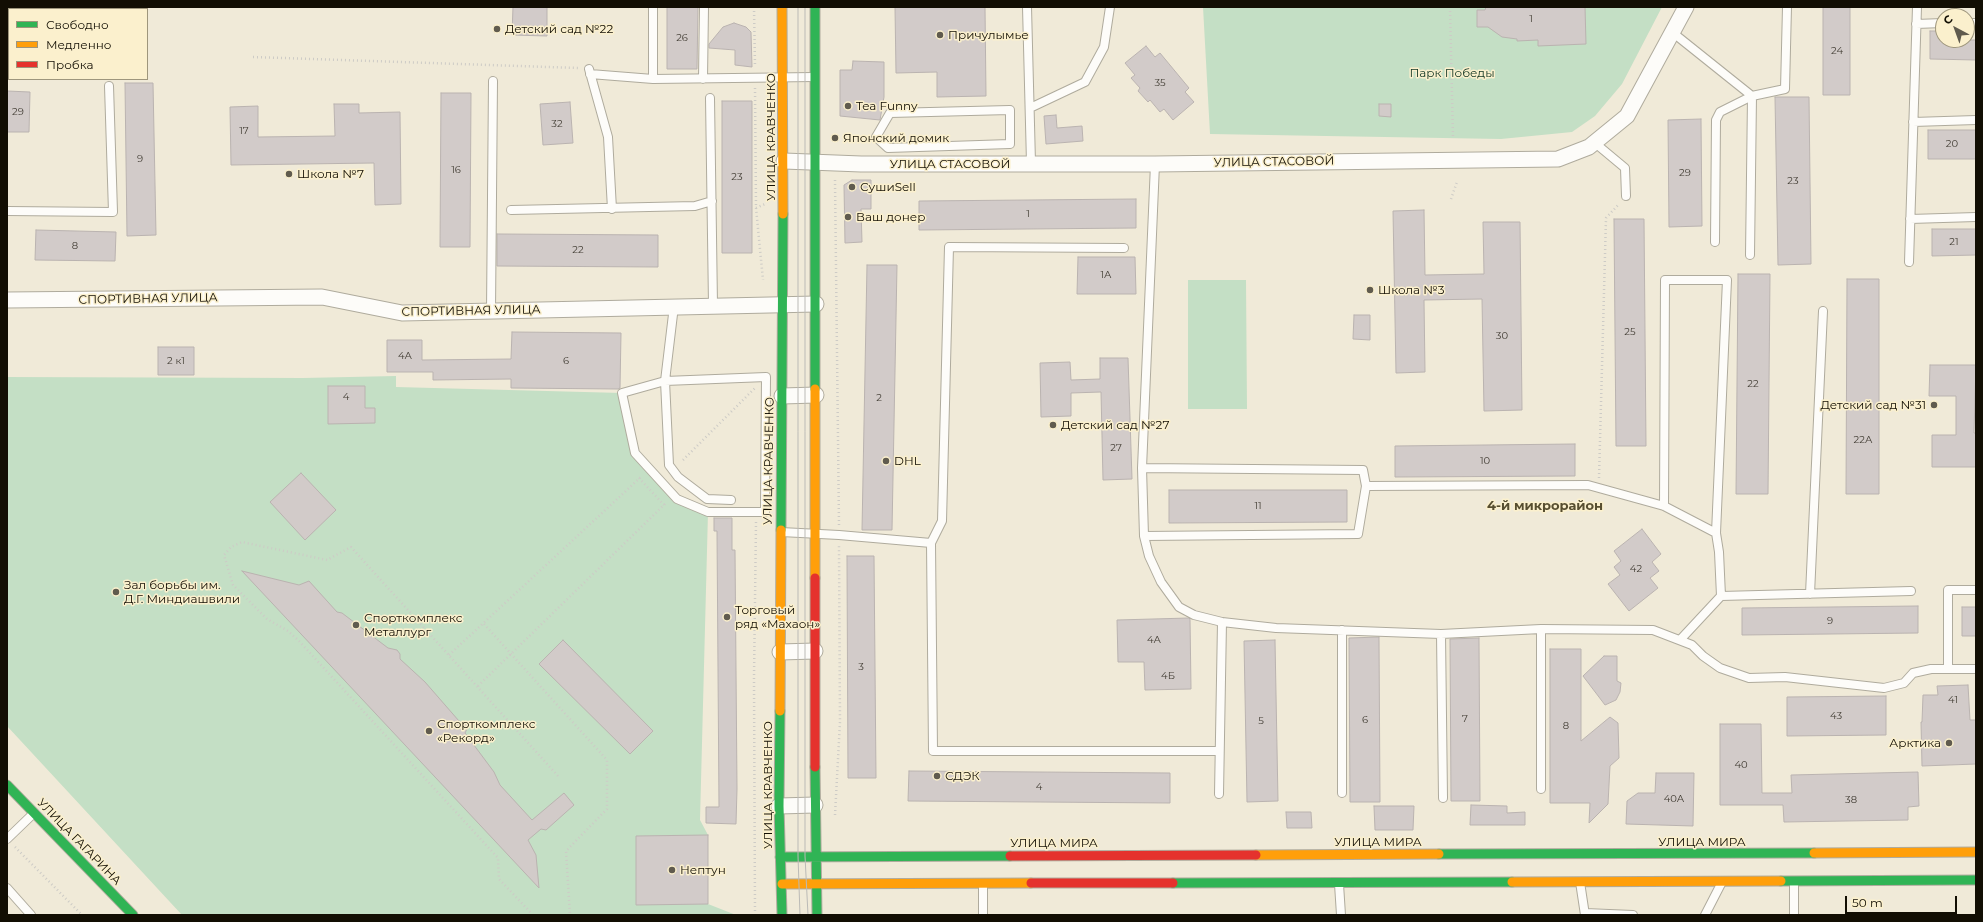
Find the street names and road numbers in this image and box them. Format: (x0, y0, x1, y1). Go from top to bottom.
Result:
street label: УЛИЦА КРАВЧЕНКО (764, 73, 778, 201)
street label: УЛИЦА СТАСОВОЙ (1214, 154, 1334, 170)
street label: УЛИЦА СТАСОВОЙ (890, 157, 1010, 171)
street label: СПОРТИВНАЯ УЛИЦА (78, 291, 218, 307)
street label: СПОРТИВНАЯ УЛИЦА (401, 303, 541, 319)
street label: УЛИЦА КРАВЧЕНКО (761, 397, 777, 525)
street label: УЛИЦА КРАВЧЕНКО (761, 721, 775, 849)
street label: УЛИЦА ГАГАРИНА (34, 796, 124, 888)
street label: УЛИЦА МИРА (1334, 835, 1422, 849)
street label: УЛИЦА МИРА (1658, 835, 1746, 849)
street label: УЛИЦА МИРА (1010, 836, 1098, 850)

